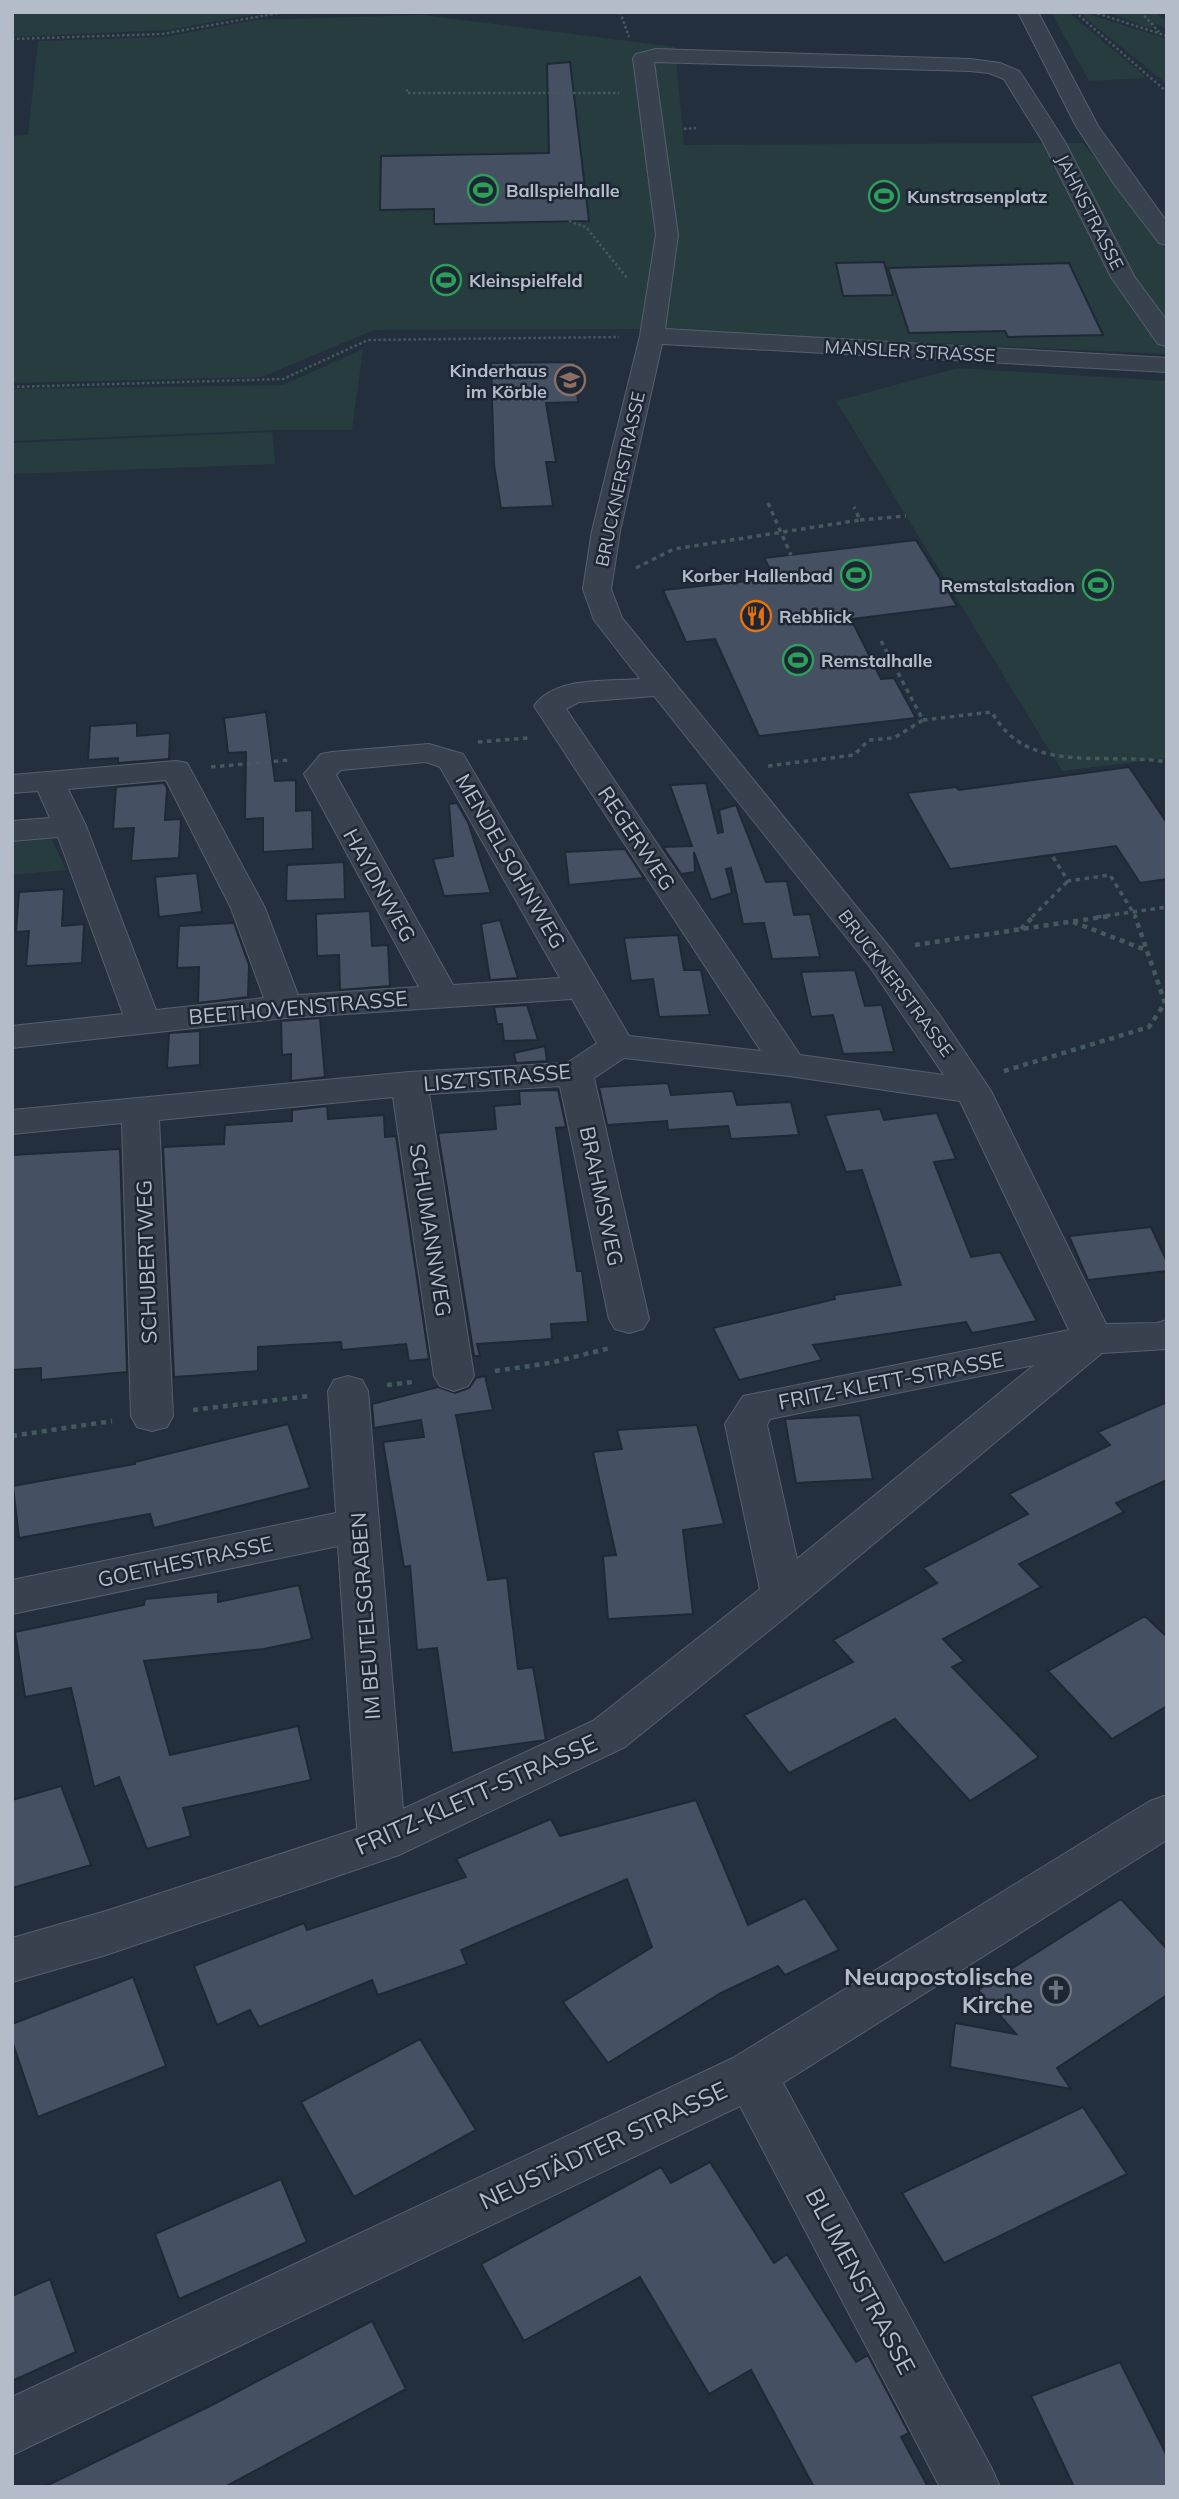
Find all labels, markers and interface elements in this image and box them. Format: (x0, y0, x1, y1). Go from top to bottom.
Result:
street label: JAHNSTRASSE (1051, 150, 1129, 274)
sports icon: Ballspielhalle (466, 173, 500, 207)
place label: Ballspielhalle (506, 179, 620, 202)
sports icon: Kunstrasenplatz (867, 179, 901, 213)
place label: Kunstrasenplatz (907, 185, 1047, 208)
sports icon: Kleinspielfeld (429, 263, 463, 297)
place label: Kleinspielfeld (469, 269, 583, 292)
street label: MANSLER STRASSE (824, 335, 996, 367)
place label: Kinderhaus im Körble (450, 359, 547, 403)
school or university icon: Kinderhaus im Körble (553, 363, 587, 397)
street label: BRUCKNERSTRASSE (590, 389, 650, 569)
sports icon: Korber Hallenbad (839, 558, 873, 592)
place label: Korber Hallenbad (682, 564, 833, 587)
sports icon: Remstalstadion (1081, 568, 1115, 602)
place label: Remstalstadion (941, 574, 1075, 597)
restaurant icon: Rebblick (739, 599, 773, 633)
place label: Rebblick (779, 605, 853, 628)
sports icon: Remstalhalle (781, 643, 815, 677)
place label: Remstalhalle (821, 649, 932, 672)
street label: MENDELSOHNWEG (450, 769, 572, 953)
street label: REGERWEG (593, 781, 681, 895)
street label: HAYDNWEG (338, 824, 422, 946)
street label: BRUCKNERSTRASSE (833, 905, 959, 1061)
street label: BEETHOVENSTRASSE (187, 984, 409, 1030)
street label: LISZTSTRASSE (422, 1058, 572, 1096)
street label: BRAHMSWEG (575, 1124, 629, 1268)
street label: SCHUMANNWEG (404, 1142, 458, 1318)
street label: SCHUBERTWEG (130, 1180, 162, 1344)
street label: FRITZ-KLETT-STRASSE (776, 1345, 1006, 1415)
street label: IM BEUTELSGRABEN (345, 1512, 385, 1720)
street label: GOETHESTRASSE (95, 1530, 275, 1592)
street label: FRITZ-KLETT-STRASSE (350, 1727, 602, 1861)
place label: Neuapostolische Kirche (844, 1961, 1033, 2019)
church icon: Neuapostolische Kirche (1039, 1973, 1073, 2007)
street label: NEUSTÄDTER STRASSE (474, 2074, 732, 2216)
street label: BLUMENSTRASSE (799, 2183, 923, 2379)

